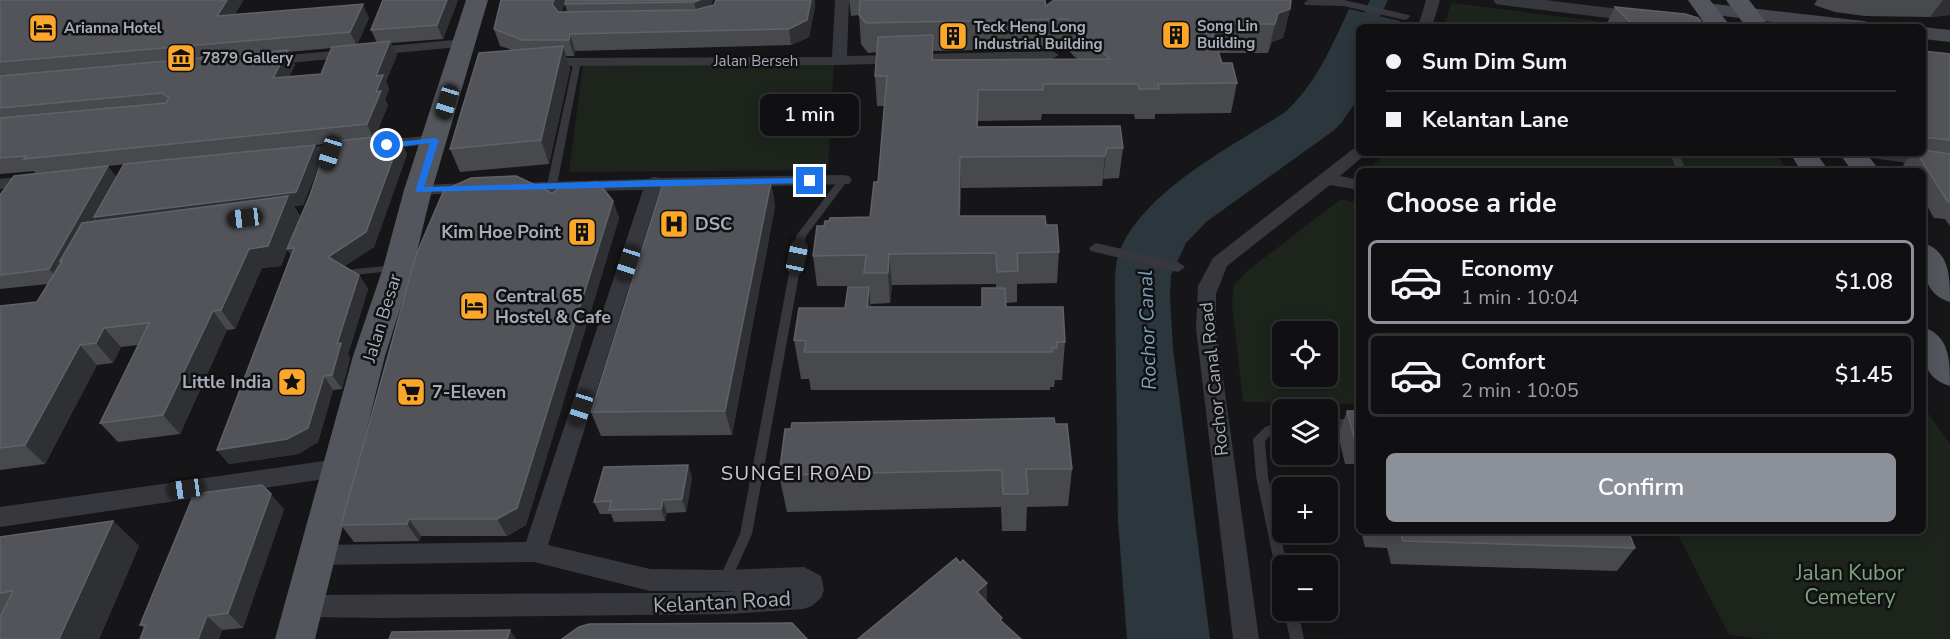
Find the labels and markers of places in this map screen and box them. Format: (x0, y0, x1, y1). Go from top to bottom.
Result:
hotel icon: Arianna Hotel (27, 12, 59, 44)
place label: Song Lin Building (1197, 16, 1258, 53)
place label: Teck Heng Long Industrial Building (974, 17, 1103, 54)
place label: Arianna Hotel (64, 18, 162, 38)
building icon: Song Lin Building (1160, 19, 1192, 51)
building icon: Teck Heng Long Industrial Building (937, 20, 969, 52)
museum icon: 7879 Gallery (165, 42, 197, 74)
place label: 7879 Gallery (202, 48, 293, 68)
hospital icon: DSC (658, 208, 690, 240)
place label: DSC (695, 212, 732, 236)
building icon: Kim Hoe Point (566, 216, 598, 248)
place label: Kim Hoe Point (441, 220, 561, 244)
place label: Central 65 Hostel & Cafe (495, 284, 611, 329)
hotel icon: Central 65 Hostel & Cafe (458, 290, 490, 322)
place icon: Little India (276, 366, 308, 398)
place label: Little India (182, 370, 271, 394)
supermarket icon: 7-Eleven (395, 376, 427, 408)
place label: 7-Eleven (432, 380, 506, 404)

